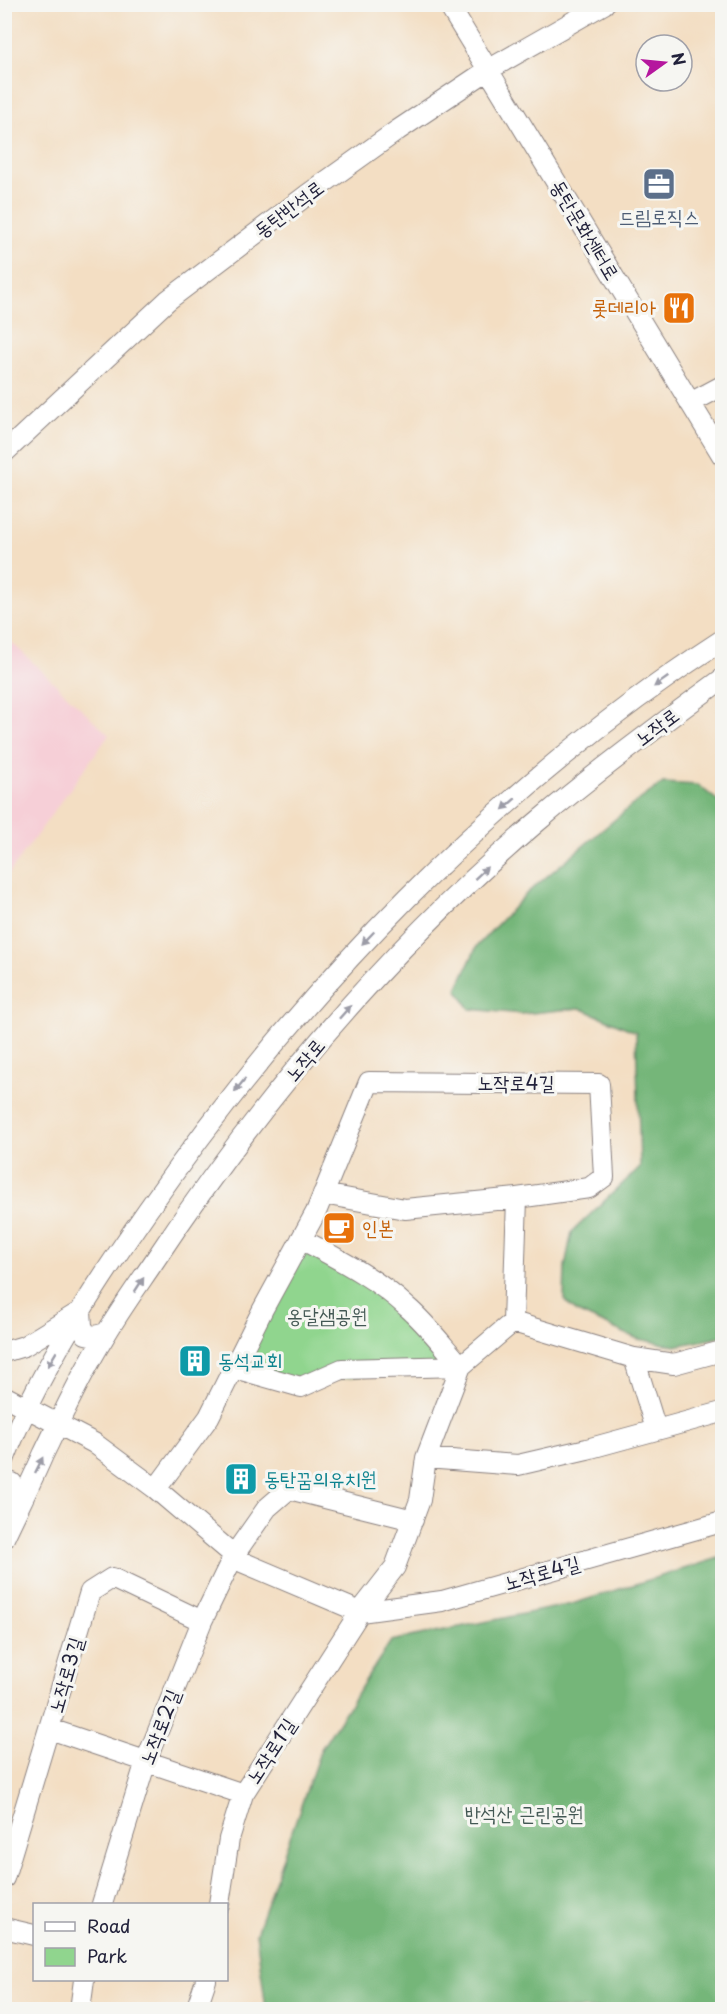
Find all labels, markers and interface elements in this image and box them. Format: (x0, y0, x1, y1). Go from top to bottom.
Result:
north arrow (634, 33, 694, 93)
text: N (666, 50, 693, 68)
office icon: 드림로직스 (641, 166, 677, 202)
street label: 동탄반석로 (247, 172, 330, 244)
street label: 동탄문화센터로 (544, 173, 628, 285)
place label: 드림로직스 (619, 201, 699, 231)
restaurant icon: 롯데리아 (661, 290, 697, 326)
place label: 롯데리아 (592, 292, 656, 322)
one-way arrow (654, 676, 670, 688)
street label: 노작로 (628, 700, 685, 753)
one-way arrow (502, 797, 517, 810)
one-way arrow (473, 867, 488, 880)
one-way arrow (362, 931, 376, 945)
one-way arrow (338, 1005, 351, 1020)
street label: 노작로 (277, 1031, 331, 1087)
street label: 노작로4길 (477, 1067, 555, 1097)
one-way arrow (234, 1077, 247, 1092)
cafe icon: 인본 (321, 1210, 357, 1246)
place label: 인본 (362, 1212, 394, 1242)
one-way arrow (133, 1276, 144, 1293)
park label: 옹달샘공원 (287, 1300, 367, 1330)
building icon: 동석교회 (177, 1343, 213, 1379)
place label: 동석교회 (218, 1345, 282, 1375)
one-way arrow (47, 1351, 58, 1367)
one-way arrow (34, 1457, 43, 1474)
building icon: 동탄꿈의유치원 (223, 1461, 259, 1497)
place label: 동탄꿈의유치원 (264, 1463, 377, 1493)
street label: 노작로4길 (500, 1547, 583, 1597)
street label: 노작로3길 (40, 1633, 90, 1716)
street label: 노작로2길 (131, 1685, 187, 1769)
street label: 노작로1길 (238, 1712, 303, 1789)
park label: 반석산 근린공원 (464, 1798, 584, 1828)
legend (33, 1903, 228, 1981)
text: Road (87, 1912, 131, 1939)
text: Park (87, 1942, 127, 1969)

